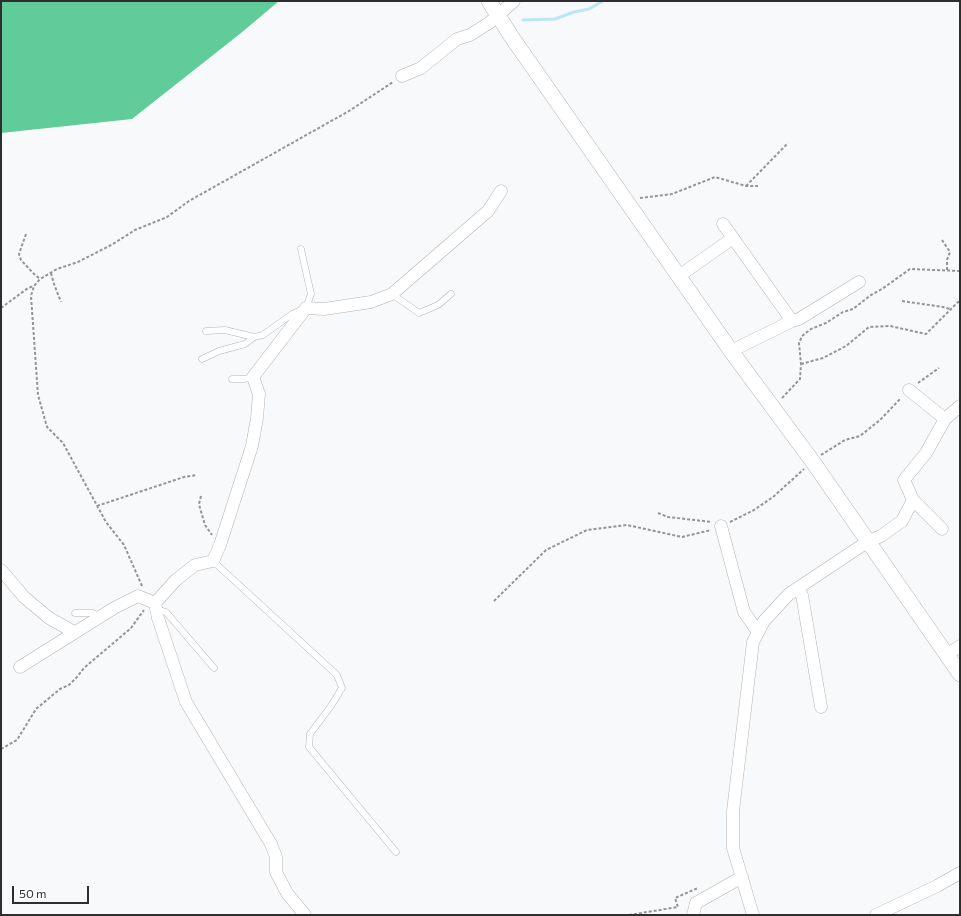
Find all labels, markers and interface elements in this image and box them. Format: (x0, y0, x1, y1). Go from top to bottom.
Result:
scale bar (14, 878, 91, 904)
text: 50 m (19, 886, 47, 900)

